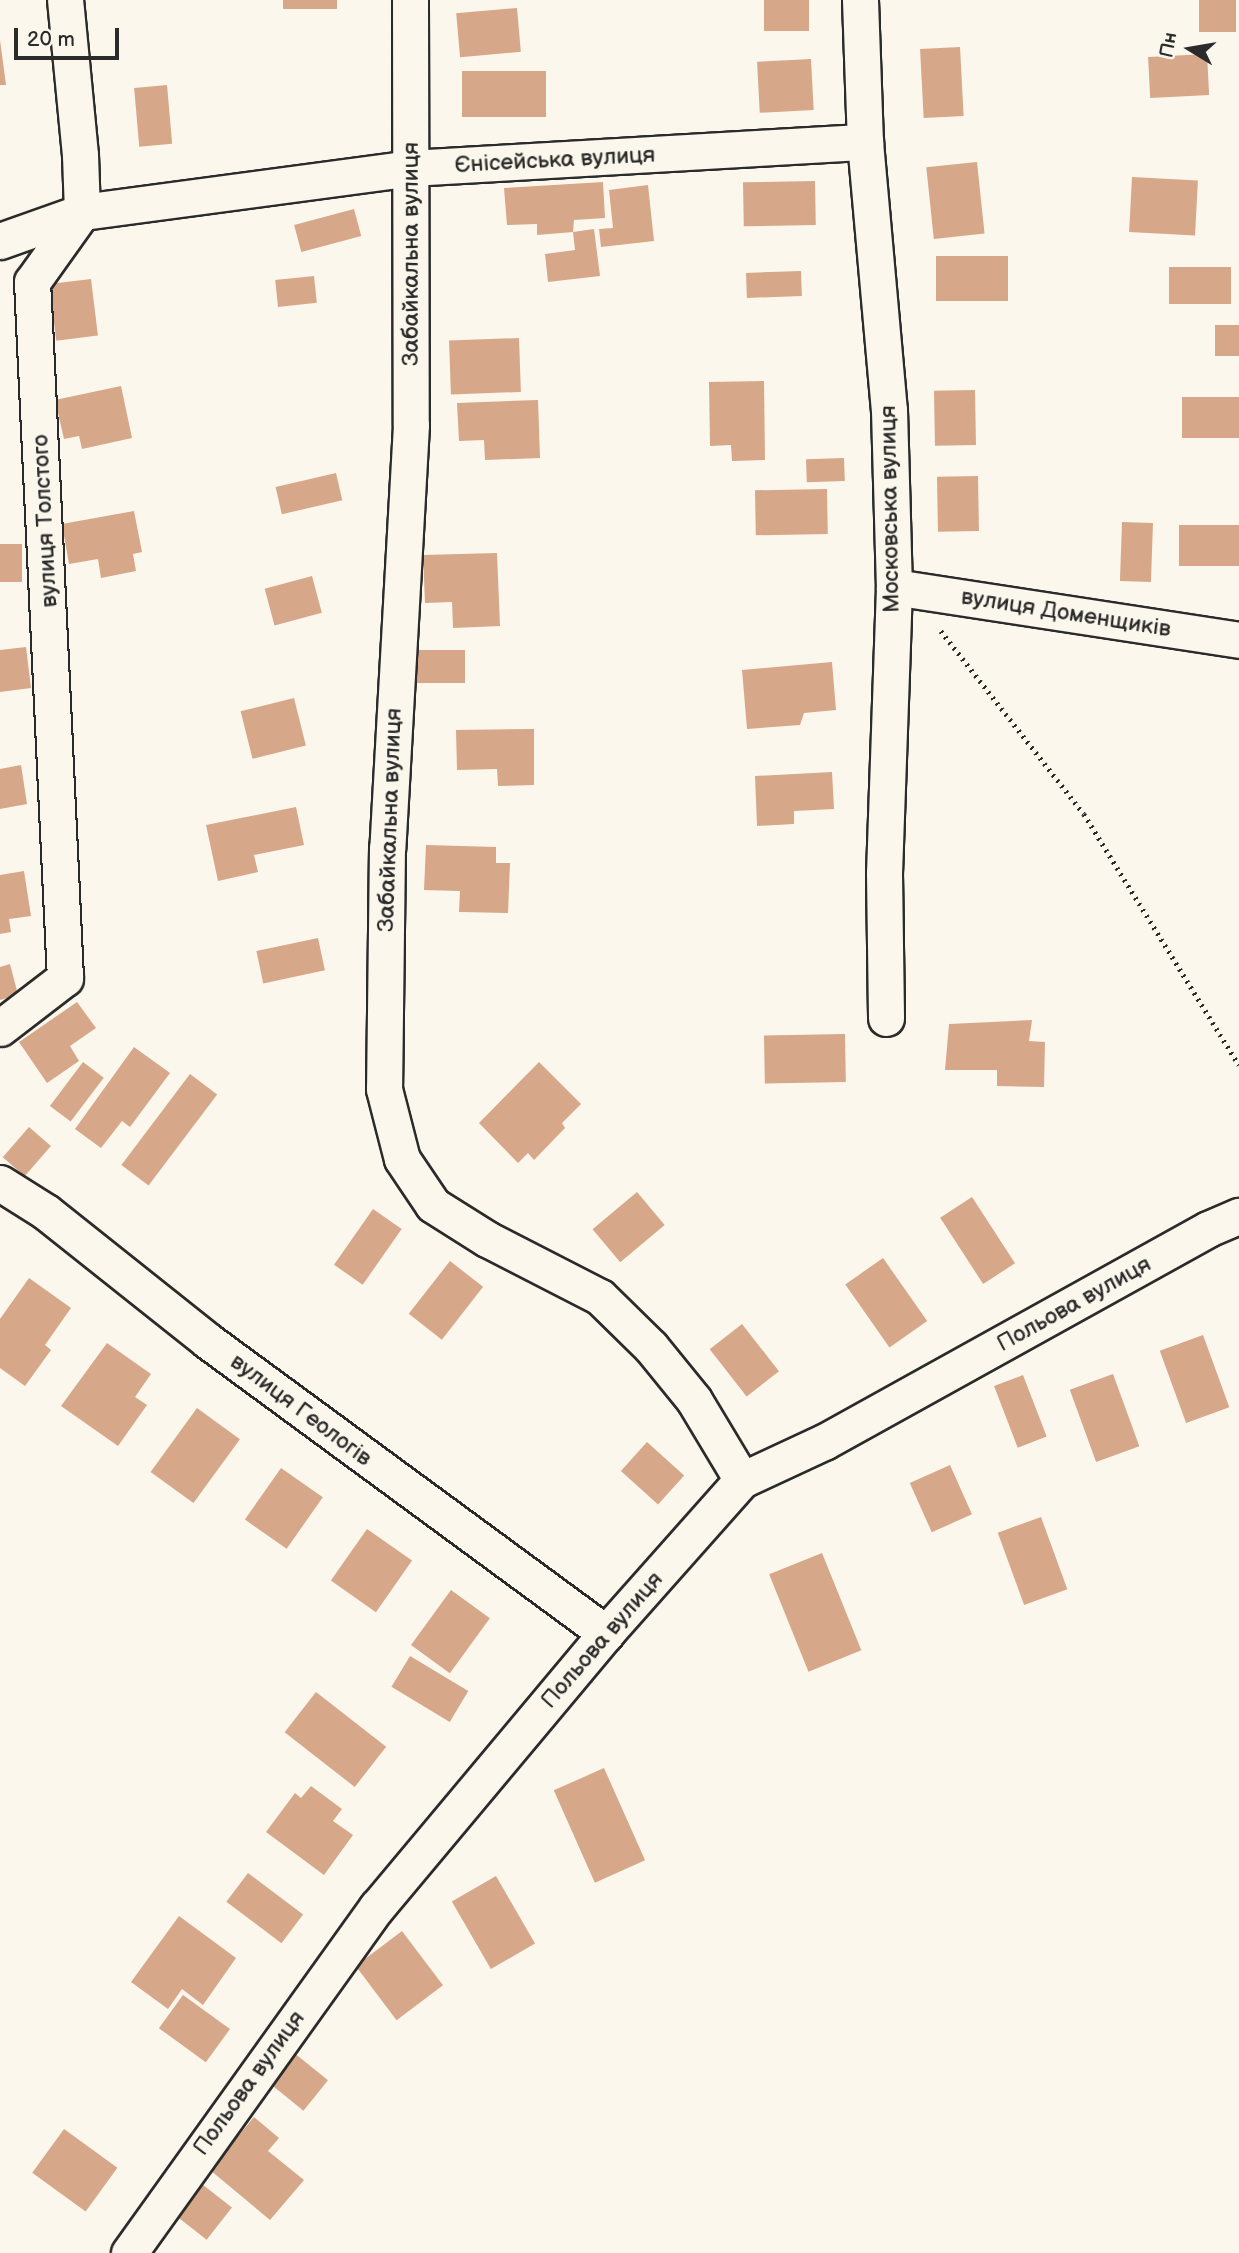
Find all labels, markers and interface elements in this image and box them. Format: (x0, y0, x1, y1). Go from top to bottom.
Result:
scale bar (18, 14, 122, 58)
north arrow (1155, 14, 1225, 84)
text: 20 m (27, 27, 75, 52)
text: Пн (1155, 30, 1183, 60)
street label: Єнісейська вулиця (454, 141, 656, 179)
street label: Забайкальна вулиця (397, 142, 425, 366)
street label: Московська вулиця (874, 405, 906, 613)
street label: вулиця Толстого (27, 434, 63, 608)
street label: вулиця Доменщиків (959, 583, 1173, 643)
street label: Забайкальна вулиця (372, 708, 408, 932)
street label: Польова вулиця (992, 1250, 1156, 1358)
street label: вулиця Геологів (225, 1348, 377, 1472)
street label: Польова вулиця (535, 1566, 669, 1714)
street label: Польова вулиця (187, 2005, 311, 2161)

